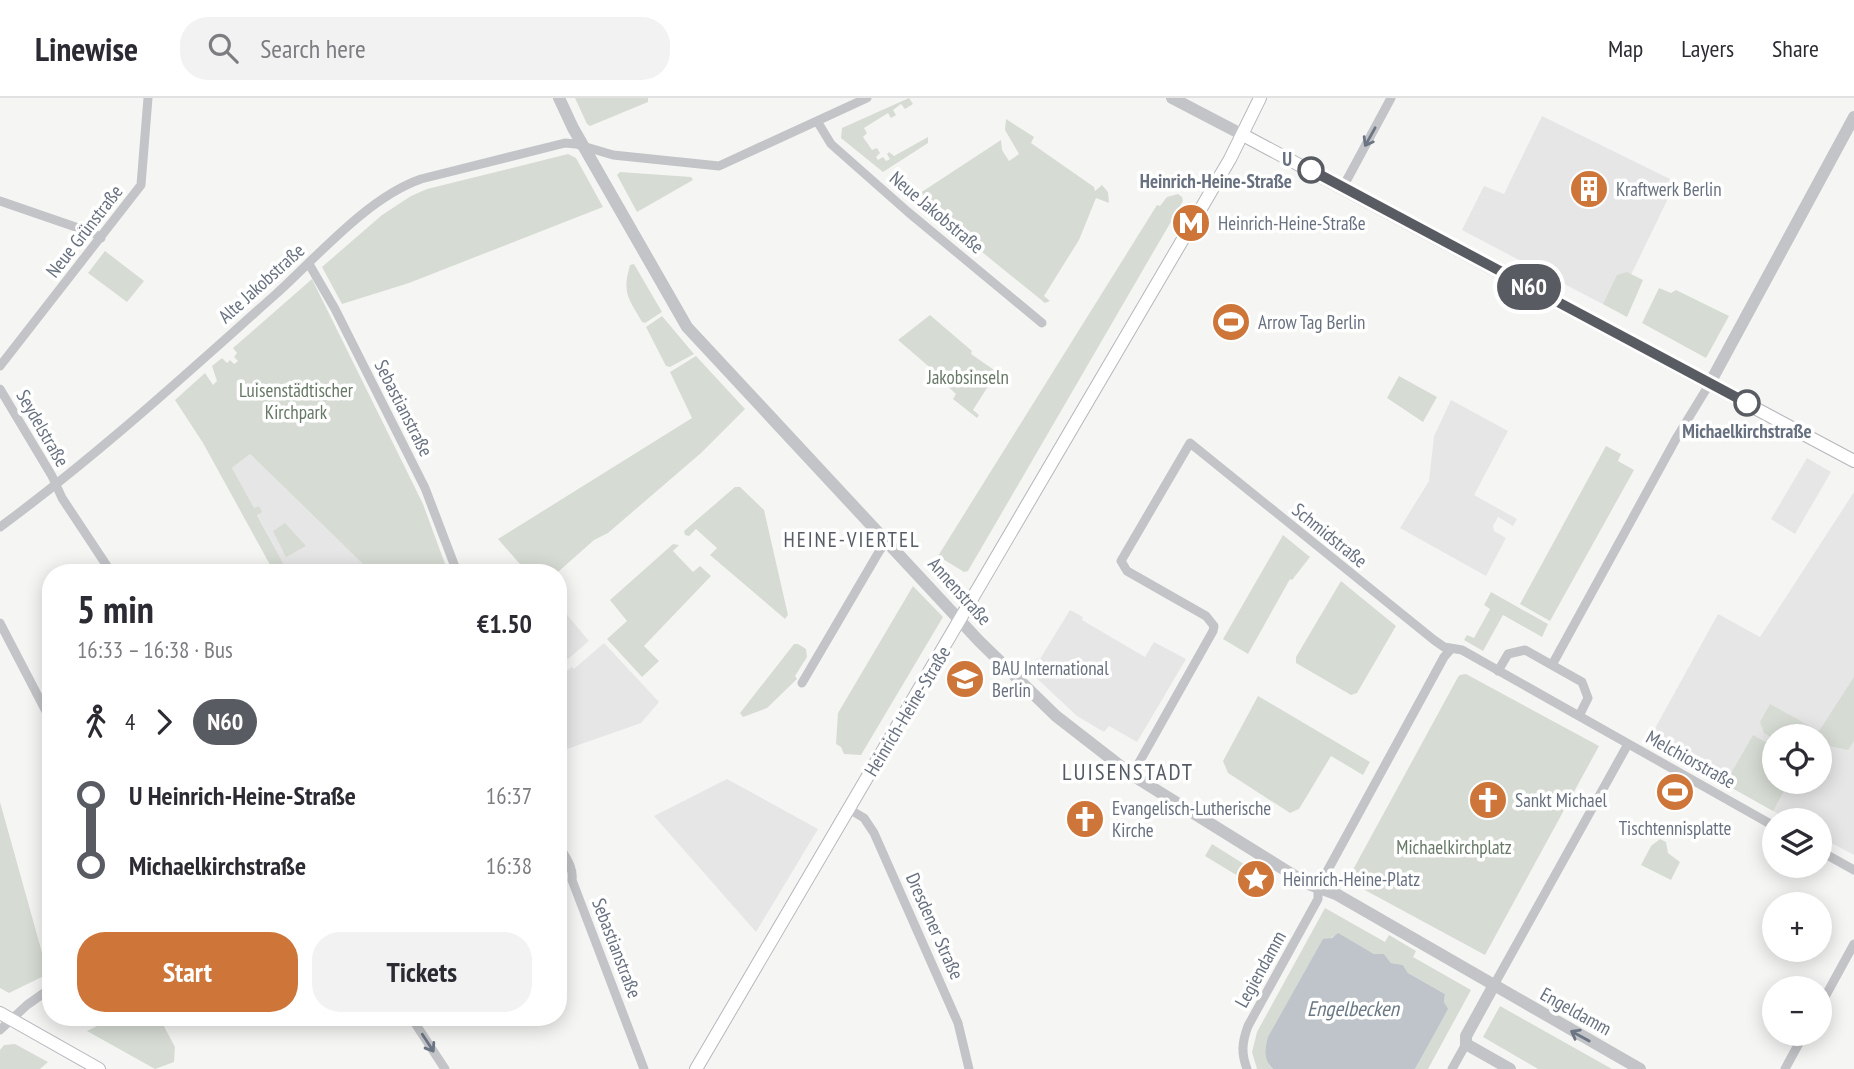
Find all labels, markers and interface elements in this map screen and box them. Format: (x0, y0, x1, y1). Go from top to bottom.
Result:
search box (180, 17, 670, 80)
text: Linewise (35, 27, 138, 70)
icon: search (204, 29, 242, 67)
text: Search here (260, 32, 366, 65)
text: Map (1608, 33, 1643, 64)
text: Layers (1681, 33, 1734, 64)
text: Share (1772, 33, 1819, 64)
one-way arrow (1363, 126, 1376, 147)
place label: U Heinrich-Heine-Straße (1140, 147, 1292, 193)
marker: U Heinrich-Heine-Straße (1298, 157, 1324, 183)
street label: Neue Jakobstraße (885, 166, 989, 258)
building icon: Kraftwerk Berlin (1568, 168, 1610, 210)
place label: Kraftwerk Berlin (1616, 177, 1722, 201)
street label: Neue Grünstraße (40, 180, 128, 282)
metro station icon: Heinrich-Heine-Straße (1170, 202, 1212, 244)
place label: Heinrich-Heine-Straße (1218, 211, 1366, 235)
street label: Alte Jakobstraße (213, 238, 309, 328)
line badge: N60 (1489, 264, 1569, 310)
text: N60 (1511, 271, 1547, 302)
sports icon: Arrow Tag Berlin (1210, 301, 1252, 343)
place label: Arrow Tag Berlin (1258, 310, 1365, 334)
street label: Sebastianstraße (369, 356, 439, 460)
park label: Jakobsinseln (926, 365, 1009, 389)
park label: Luisenstädtischer Kirchpark (239, 378, 354, 424)
street label: Seydelstraße (11, 385, 75, 471)
marker: Michaelkirchstraße (1734, 390, 1760, 416)
place label: Michaelkirchstraße (1682, 419, 1812, 443)
street label: Schmidstraße (1288, 497, 1372, 573)
district label: HEINE-VIERTEL (783, 526, 921, 553)
street label: Annenstraße (923, 552, 997, 630)
text: 5 min (77, 584, 154, 633)
text: €1.50 (477, 607, 532, 640)
text: 16:33 – 16:38 · Bus (77, 635, 233, 664)
street label: Heinrich-Heine-Straße (859, 641, 955, 780)
place label: BAU International Berlin (992, 656, 1109, 702)
school or university icon: BAU International Berlin (944, 658, 986, 700)
icon: walk (77, 703, 115, 741)
icon: forward (145, 703, 183, 741)
text: N60 (207, 706, 243, 737)
text: 4 (125, 707, 135, 736)
map controls (1762, 724, 1832, 1046)
button: locate (1762, 724, 1832, 794)
street label: Melchiorstraße (1642, 725, 1740, 793)
district label: LUISENSTADT (1062, 757, 1194, 786)
sports icon: Tischtennisplatte (1654, 771, 1696, 813)
text: U Heinrich-Heine-Straße (129, 779, 356, 812)
church icon: Sankt Michael (1467, 779, 1509, 821)
text: 16:37 (486, 781, 532, 810)
place label: Sankt Michael (1515, 788, 1607, 812)
place label: Evangelisch-Lutherische Kirche (1112, 796, 1271, 842)
church icon: Evangelisch-Lutherische Kirche (1064, 798, 1106, 840)
button: layers (1762, 808, 1832, 878)
place label: Tischtennisplatte (1619, 816, 1732, 840)
park label: Michaelkirchplatz (1396, 835, 1512, 859)
text: Michaelkirchstraße (129, 849, 306, 882)
text: 16:38 (486, 851, 532, 880)
place icon: Heinrich-Heine-Platz (1235, 858, 1277, 900)
place label: Heinrich-Heine-Platz (1283, 867, 1420, 891)
street label: Dresdener Straße (901, 869, 969, 983)
button: + (1762, 892, 1832, 962)
street label: Sebastianstraße (587, 895, 647, 1002)
street label: Legiendamm (1229, 927, 1291, 1011)
button: Start (77, 932, 298, 1012)
button: Tickets (312, 932, 532, 1012)
button: − (1762, 976, 1832, 1046)
street label: Engeldamm (1536, 982, 1616, 1040)
water label: Engelbecken (1307, 995, 1401, 1022)
one-way arrow (1571, 1029, 1591, 1043)
one-way arrow (421, 1033, 435, 1052)

